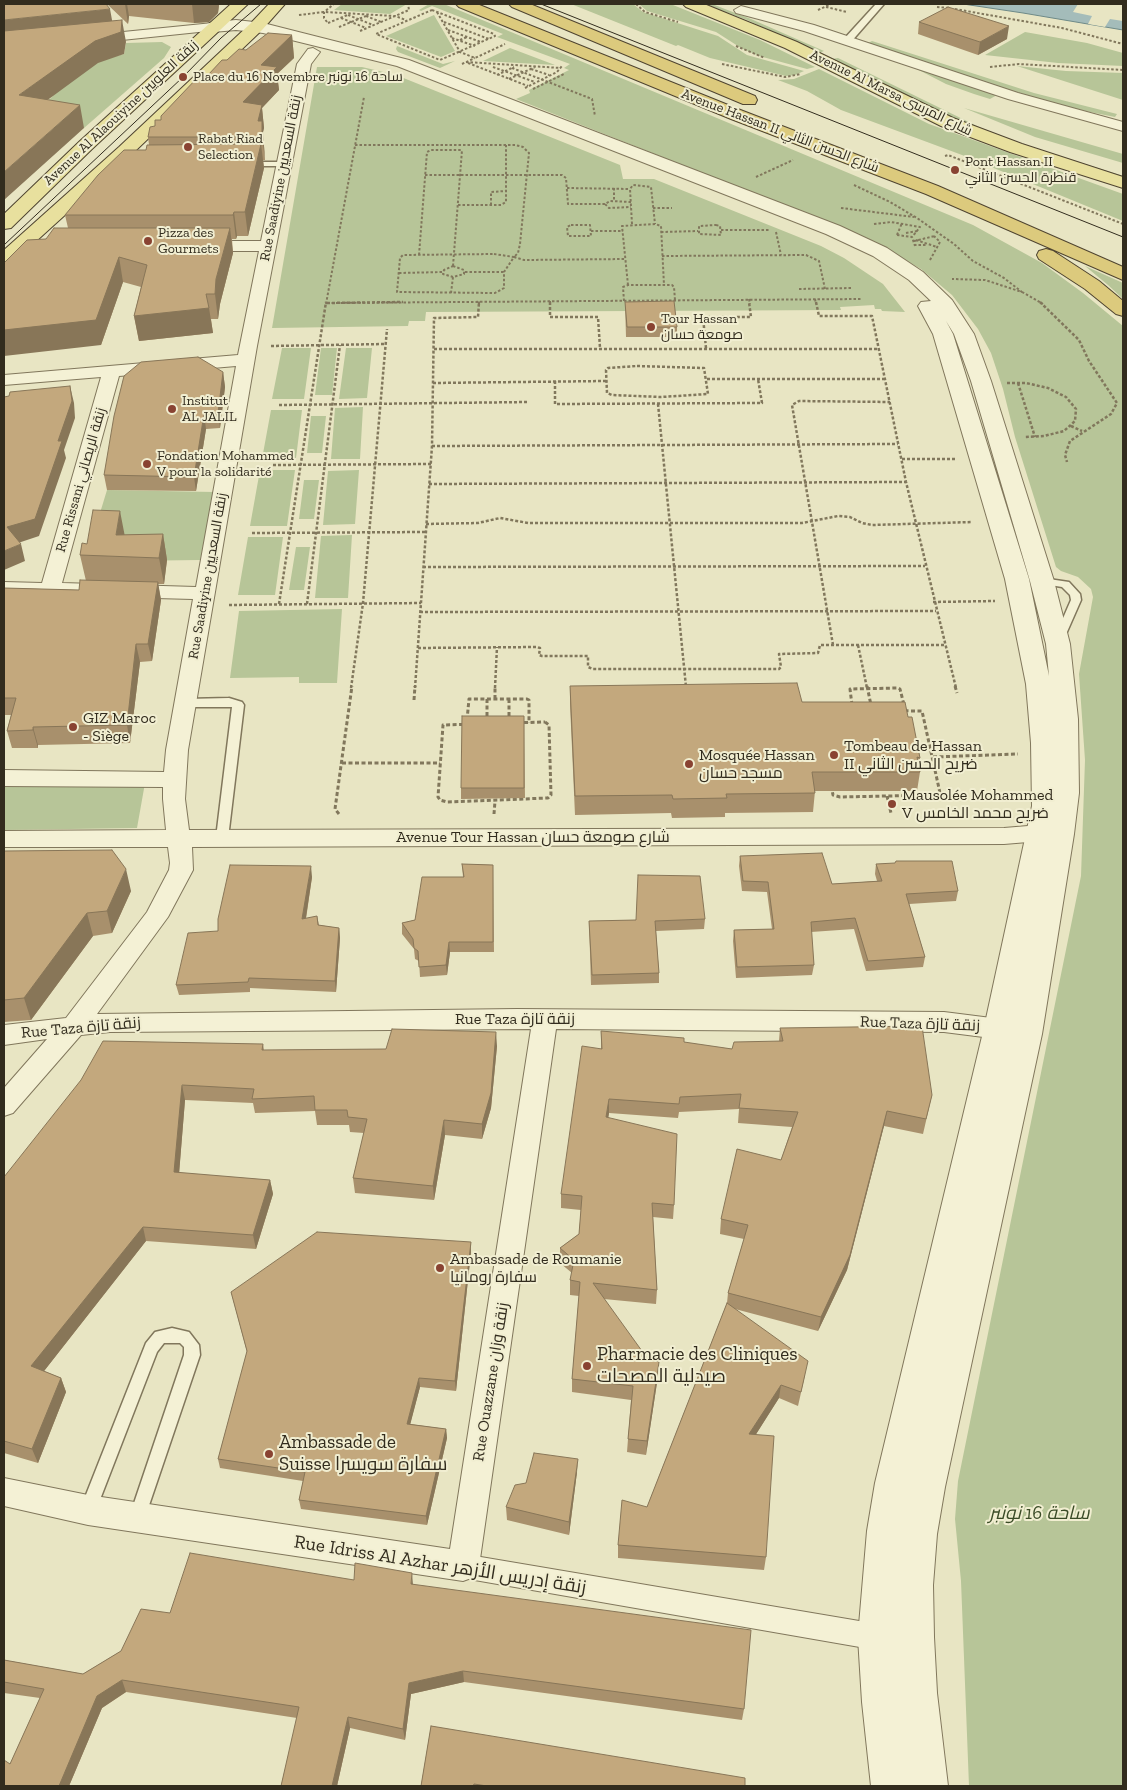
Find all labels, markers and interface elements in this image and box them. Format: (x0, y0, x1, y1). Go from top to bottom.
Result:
street label: Avenue Al Alaouiyine زنقة العلويين (40, 37, 202, 189)
street label: Avenue Al Marsa شارع المرسى (807, 46, 975, 140)
place label: Place du 16 Novembre ساحة 16 نونبر (193, 69, 403, 85)
marker: Place du 16 Novembre ساحة 16 نونبر (177, 71, 189, 83)
street label: Avenue Hassan II شارع الحسن الثاني (679, 85, 881, 177)
street label: Rue Saadiyine زنقة السعديين (257, 94, 305, 262)
place label: Rabat Riad Selection (198, 131, 263, 164)
marker: Rabat Riad Selection (182, 141, 194, 153)
place label: Pont Hassan II قنطرة الحسن الثاني (965, 154, 1076, 186)
marker: Pont Hassan II قنطرة الحسن الثاني (949, 164, 961, 176)
place label: Pizza des Gourmets (158, 225, 219, 258)
marker: Pizza des Gourmets (142, 235, 154, 247)
place label: Tour Hassan صومعة حسان (661, 311, 743, 344)
marker: Tour Hassan صومعة حسان (645, 321, 657, 333)
place label: Institut AL JALIL (182, 393, 237, 426)
marker: Institut AL JALIL (166, 403, 178, 415)
street label: Rue Rissani زنقة الريصاني (52, 406, 110, 554)
place label: Fondation Mohammed V pour la solidarité (157, 448, 294, 481)
marker: Fondation Mohammed V pour la solidarité (141, 458, 153, 470)
street label: Rue Saadiyine زنقة السعديين (185, 491, 231, 661)
place label: GIZ Maroc - Siège (83, 708, 156, 746)
marker: GIZ Maroc - Siège (67, 721, 79, 733)
place label: Tombeau de Hassan II ضريح الحسن الثاني (844, 736, 982, 774)
place label: Mosquée Hassan مسجد حسان (699, 745, 815, 783)
marker: Tombeau de Hassan II ضريح الحسن الثاني (828, 749, 840, 761)
marker: Mosquée Hassan مسجد حسان (683, 758, 695, 770)
place label: Mausolée Mohammed V ضريح محمد الخامس (902, 785, 1053, 823)
marker: Mausolée Mohammed V ضريح محمد الخامس (886, 798, 898, 810)
street label: Avenue Tour Hassan شارع صومعة حسان (396, 827, 670, 847)
street label: Rue Taza زنقة تازة (455, 1009, 575, 1029)
street label: Rue Taza زنقة تازة (860, 1012, 980, 1036)
street label: Rue Taza زنقة تازة (20, 1013, 142, 1043)
place label: Ambassade de Roumanie سفارة رومانيا (450, 1249, 622, 1287)
marker: Ambassade de Roumanie سفارة رومانيا (434, 1262, 446, 1274)
street label: Rue Ouazzane زنقة وزان (469, 1301, 513, 1463)
place label: Pharmacie des Cliniques صيدلية المصحات (597, 1344, 798, 1388)
marker: Pharmacie des Cliniques صيدلية المصحات (581, 1360, 593, 1372)
place label: Ambassade de Suisse سفارة سويسرا (279, 1432, 447, 1476)
marker: Ambassade de Suisse سفارة سويسرا (263, 1448, 275, 1460)
park label: ساحة 16 نونبر (989, 1503, 1089, 1525)
street label: Rue Idriss Al Azhar زنقة إدريس الأزهر (292, 1531, 588, 1599)

